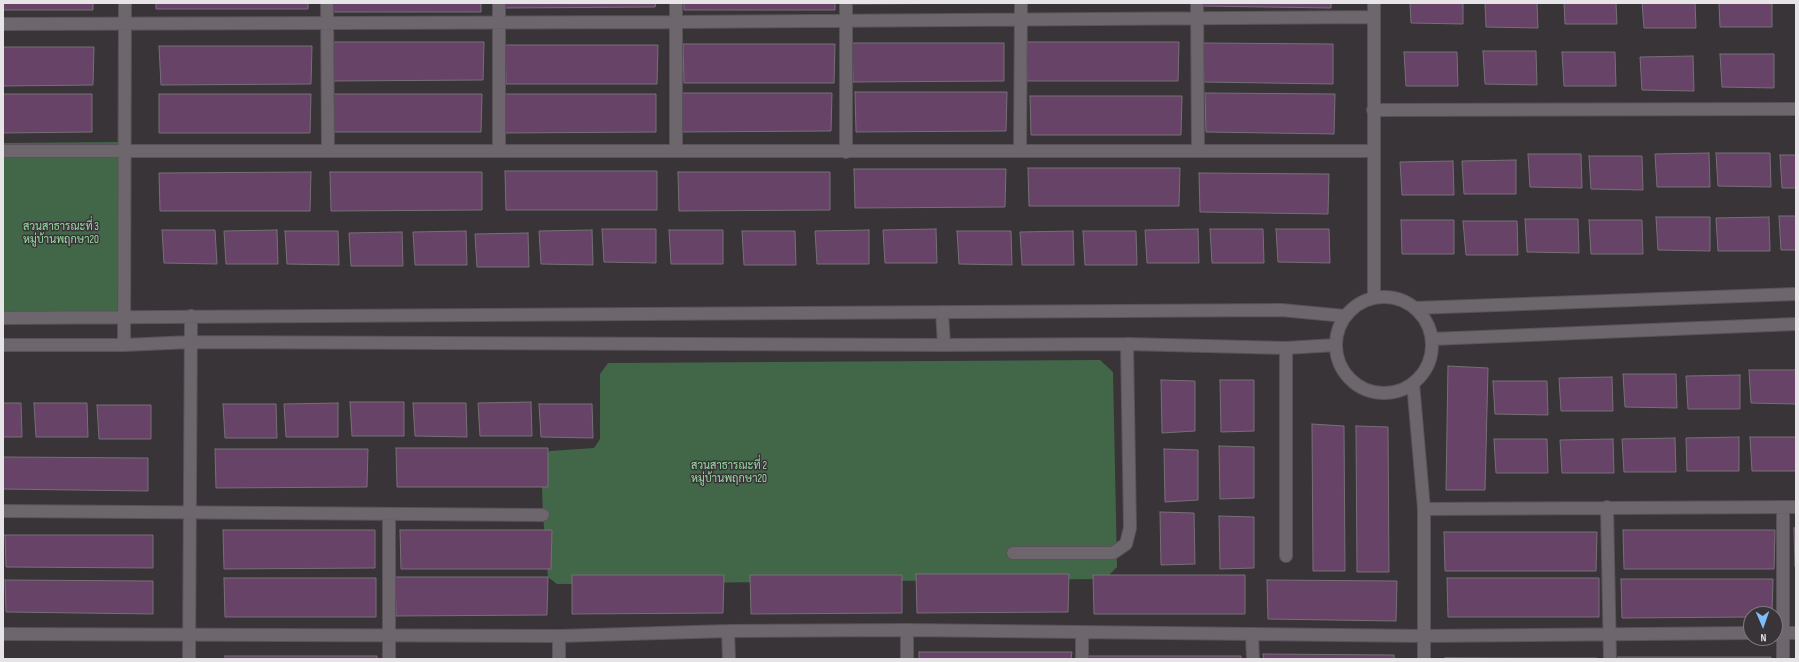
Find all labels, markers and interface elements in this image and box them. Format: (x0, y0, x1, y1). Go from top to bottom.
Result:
park label: สวนสาธารณะที่ 3 หมู่บ้านพฤกษา20 (23, 220, 99, 246)
park label: สวนสาธารณะที่ 2 หมู่บ้านพฤกษา20 (691, 459, 767, 485)
north arrow (1743, 606, 1783, 646)
text: N (1760, 631, 1767, 644)

